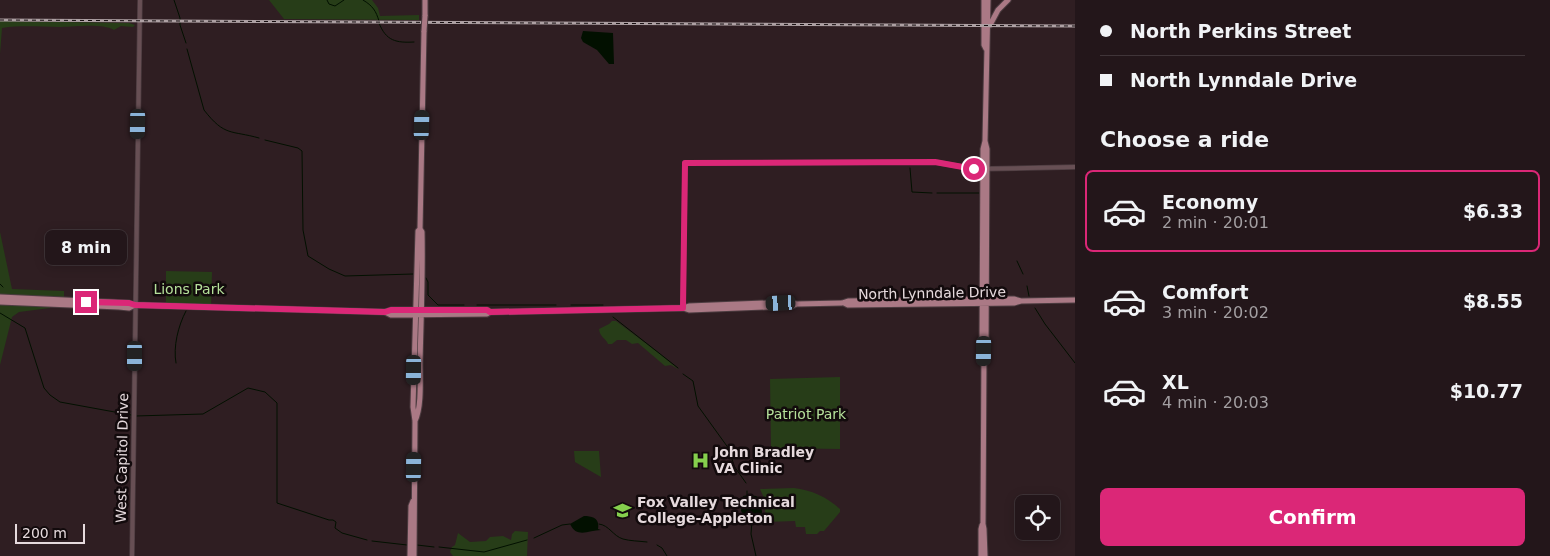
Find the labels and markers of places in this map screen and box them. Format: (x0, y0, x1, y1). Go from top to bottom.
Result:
place label: John Bradley VA Clinic (713, 444, 814, 476)
hospital icon: John Bradley VA Clinic (690, 450, 710, 470)
place label: Fox Valley Technical College-Appleton (637, 494, 795, 526)
school or university icon: Fox Valley Technical College-Appleton (613, 500, 633, 520)

